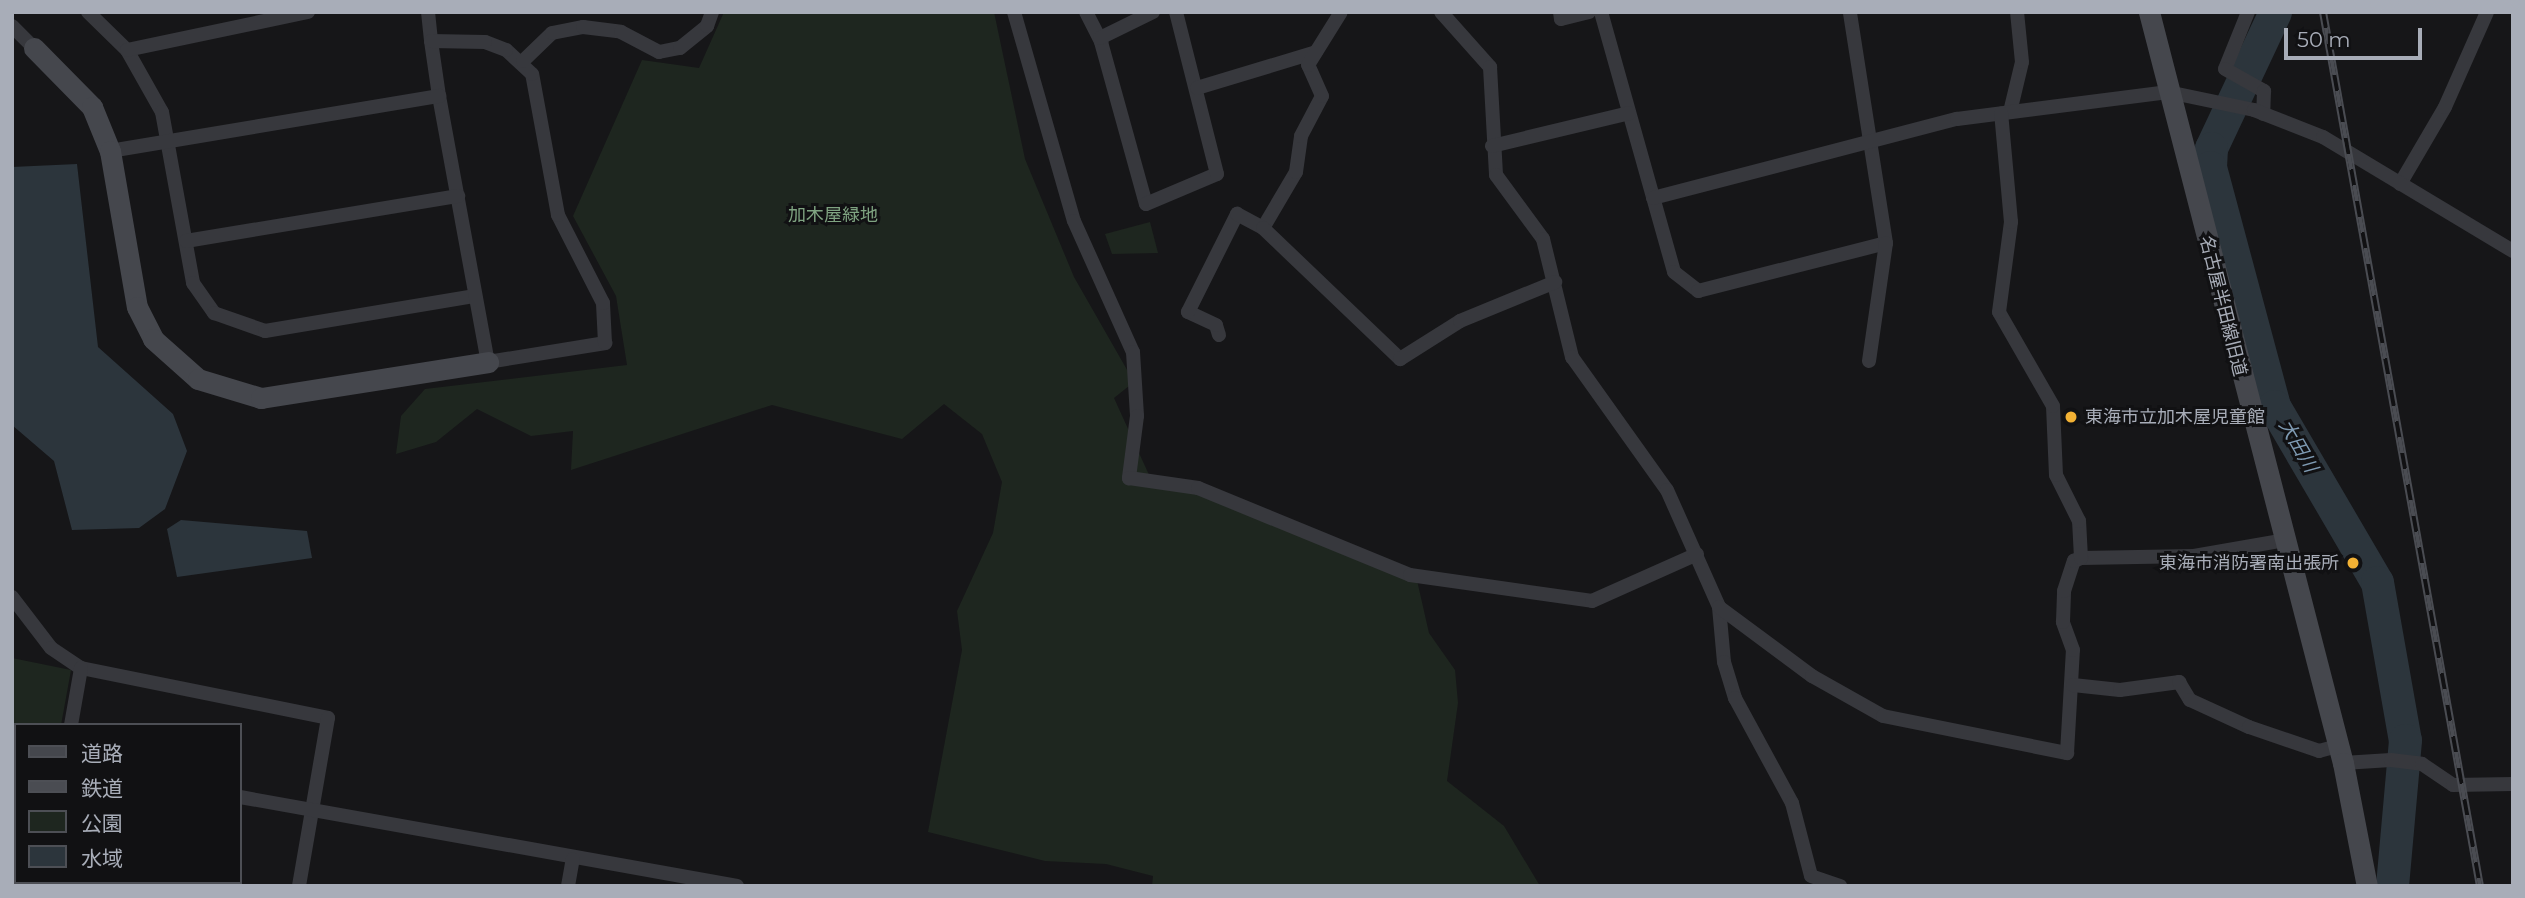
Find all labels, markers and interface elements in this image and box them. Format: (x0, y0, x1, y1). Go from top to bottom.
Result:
scale bar (2287, 14, 2425, 58)
text: 50 m (2297, 27, 2351, 52)
park label: 加木屋緑地 (788, 204, 878, 226)
street label: 名古屋半田線旧道 (2195, 234, 2251, 378)
place label: 東海市立加木屋児童館 (2085, 406, 2265, 428)
marker: 東海市立加木屋児童館 (2063, 409, 2079, 425)
water label: 大田川 (2274, 416, 2322, 476)
place label: 東海市消防署南出張所 (2159, 552, 2339, 574)
marker: 東海市消防署南出張所 (2345, 555, 2361, 571)
legend (14, 723, 242, 884)
text: 道路 (81, 741, 123, 766)
text: 鉄道 (81, 776, 123, 801)
text: 公園 (81, 811, 123, 836)
text: 水域 (81, 846, 123, 871)

